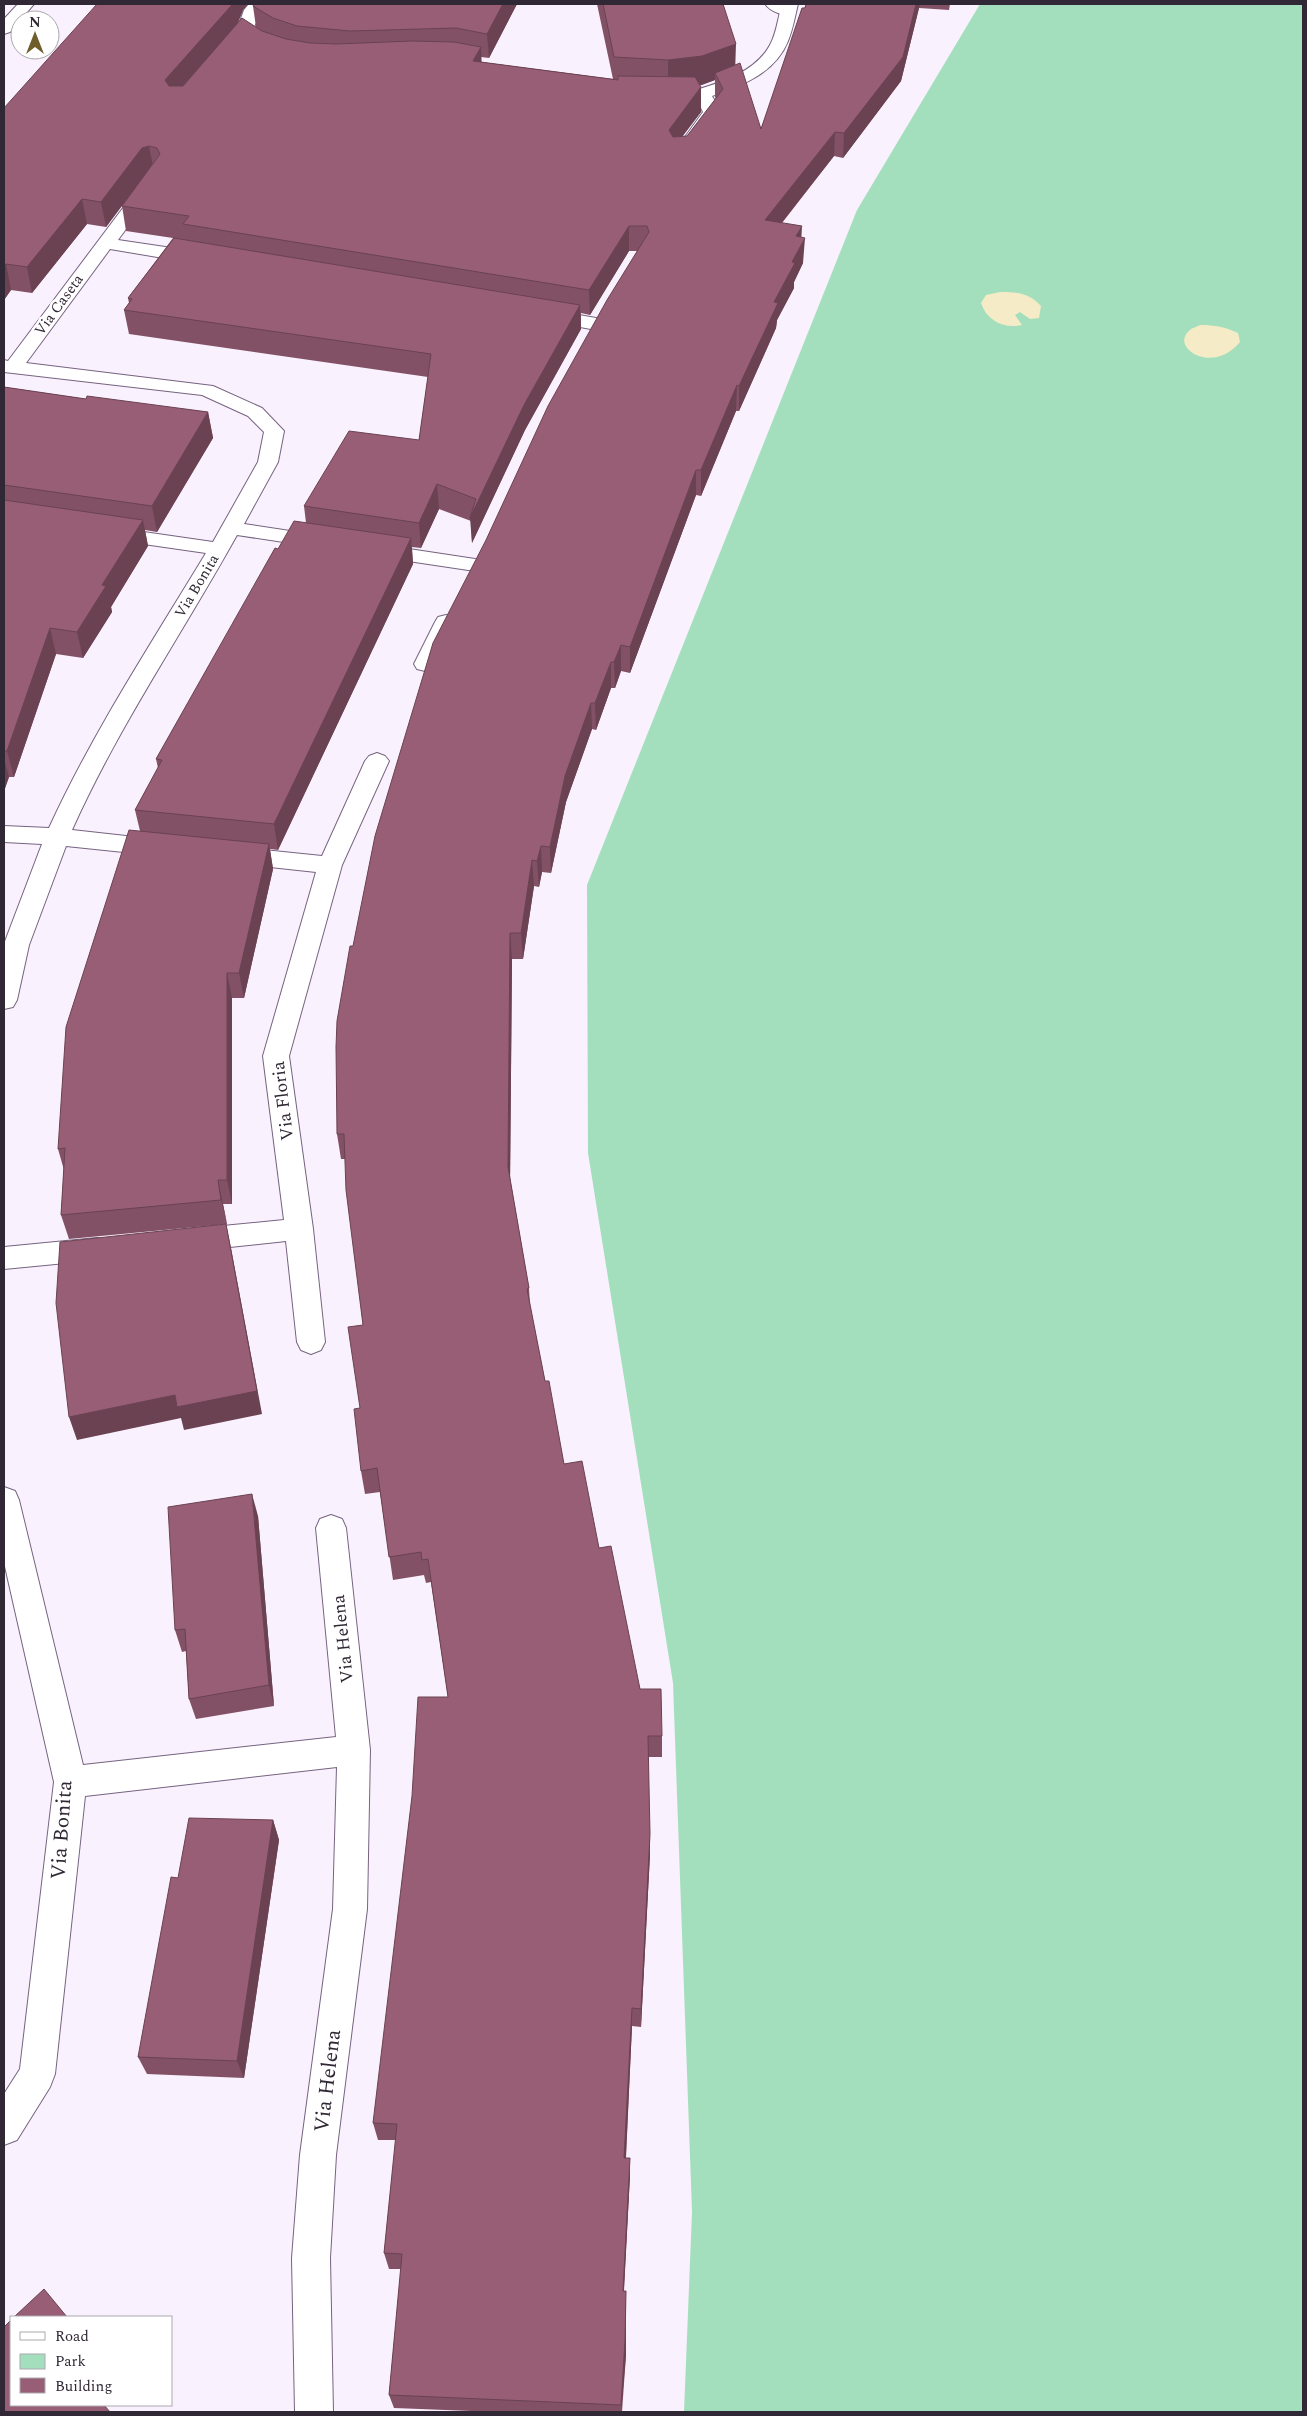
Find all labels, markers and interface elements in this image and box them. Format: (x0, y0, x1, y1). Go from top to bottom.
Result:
north arrow (10, 10, 60, 60)
text: N (29, 12, 41, 33)
street label: Via Caseta (29, 269, 90, 341)
street label: Via Bonita (169, 549, 225, 622)
street label: Via Floria (265, 1060, 301, 1142)
street label: Via Helena (325, 1593, 361, 1685)
street label: Via Bonita (43, 1779, 81, 1881)
street label: Via Helena (306, 2027, 350, 2134)
legend (10, 2316, 172, 2406)
text: Road (55, 2325, 89, 2348)
text: Park (55, 2350, 86, 2373)
text: Building (55, 2375, 112, 2398)

